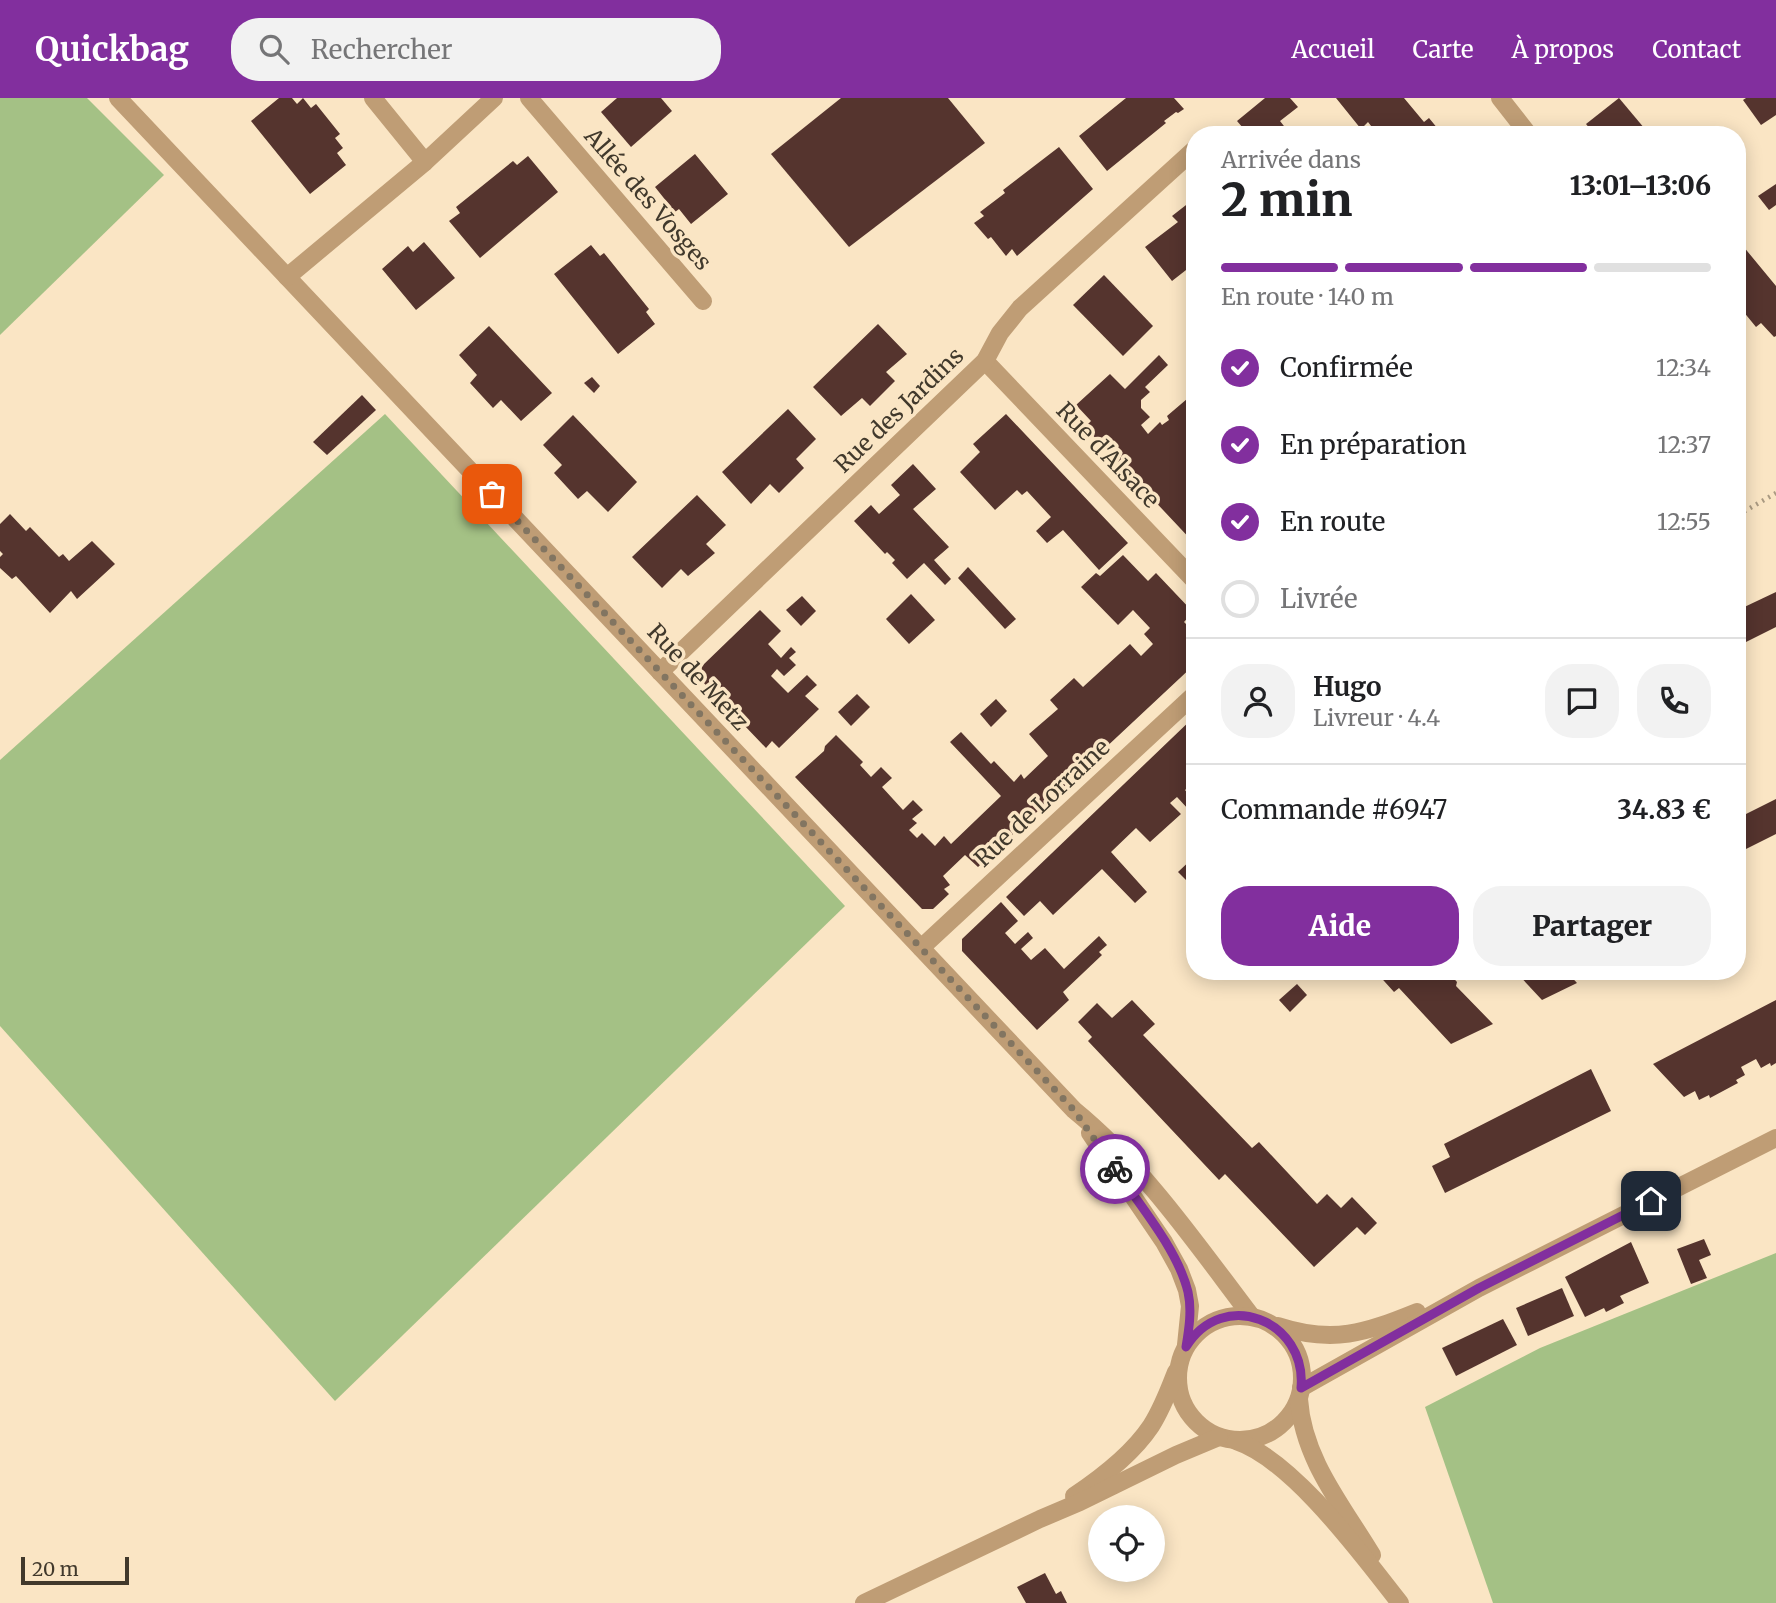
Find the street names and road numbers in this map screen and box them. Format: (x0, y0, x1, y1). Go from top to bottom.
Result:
street label: Allée des Vosges (578, 121, 718, 276)
street label: Rue des Jardins (828, 341, 969, 479)
street label: Rue d'Alsace (1051, 396, 1166, 514)
street label: Rue de Metz (642, 617, 755, 736)
street label: Rue de Lorraine (968, 733, 1115, 873)

